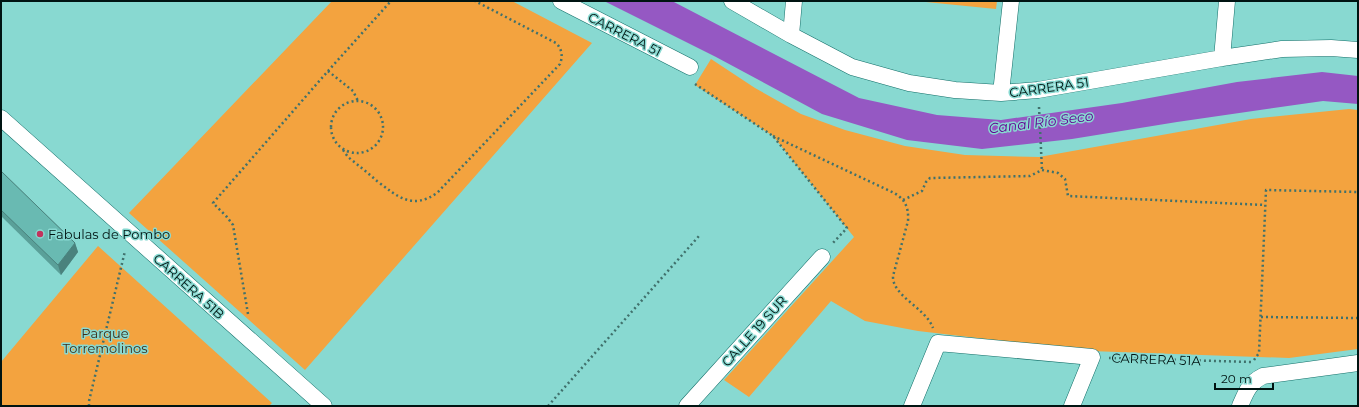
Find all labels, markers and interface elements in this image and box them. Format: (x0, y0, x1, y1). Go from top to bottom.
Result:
street label: CARRERA 51 (586, 9, 664, 59)
street label: CARRERA 51 (1008, 74, 1090, 100)
water label: Canal Río Seco (988, 107, 1095, 137)
place label: Fabulas de Pombo (48, 226, 170, 242)
marker: Fabulas de Pombo (35, 229, 45, 239)
street label: CARRERA 51B (150, 250, 228, 322)
street label: CALLE 19 SUR (718, 292, 790, 370)
park label: Parque Torremolinos (62, 325, 148, 356)
street label: CARRERA 51A (1111, 349, 1202, 369)
scale bar (1215, 365, 1273, 391)
text: 20 m (1221, 371, 1252, 386)

